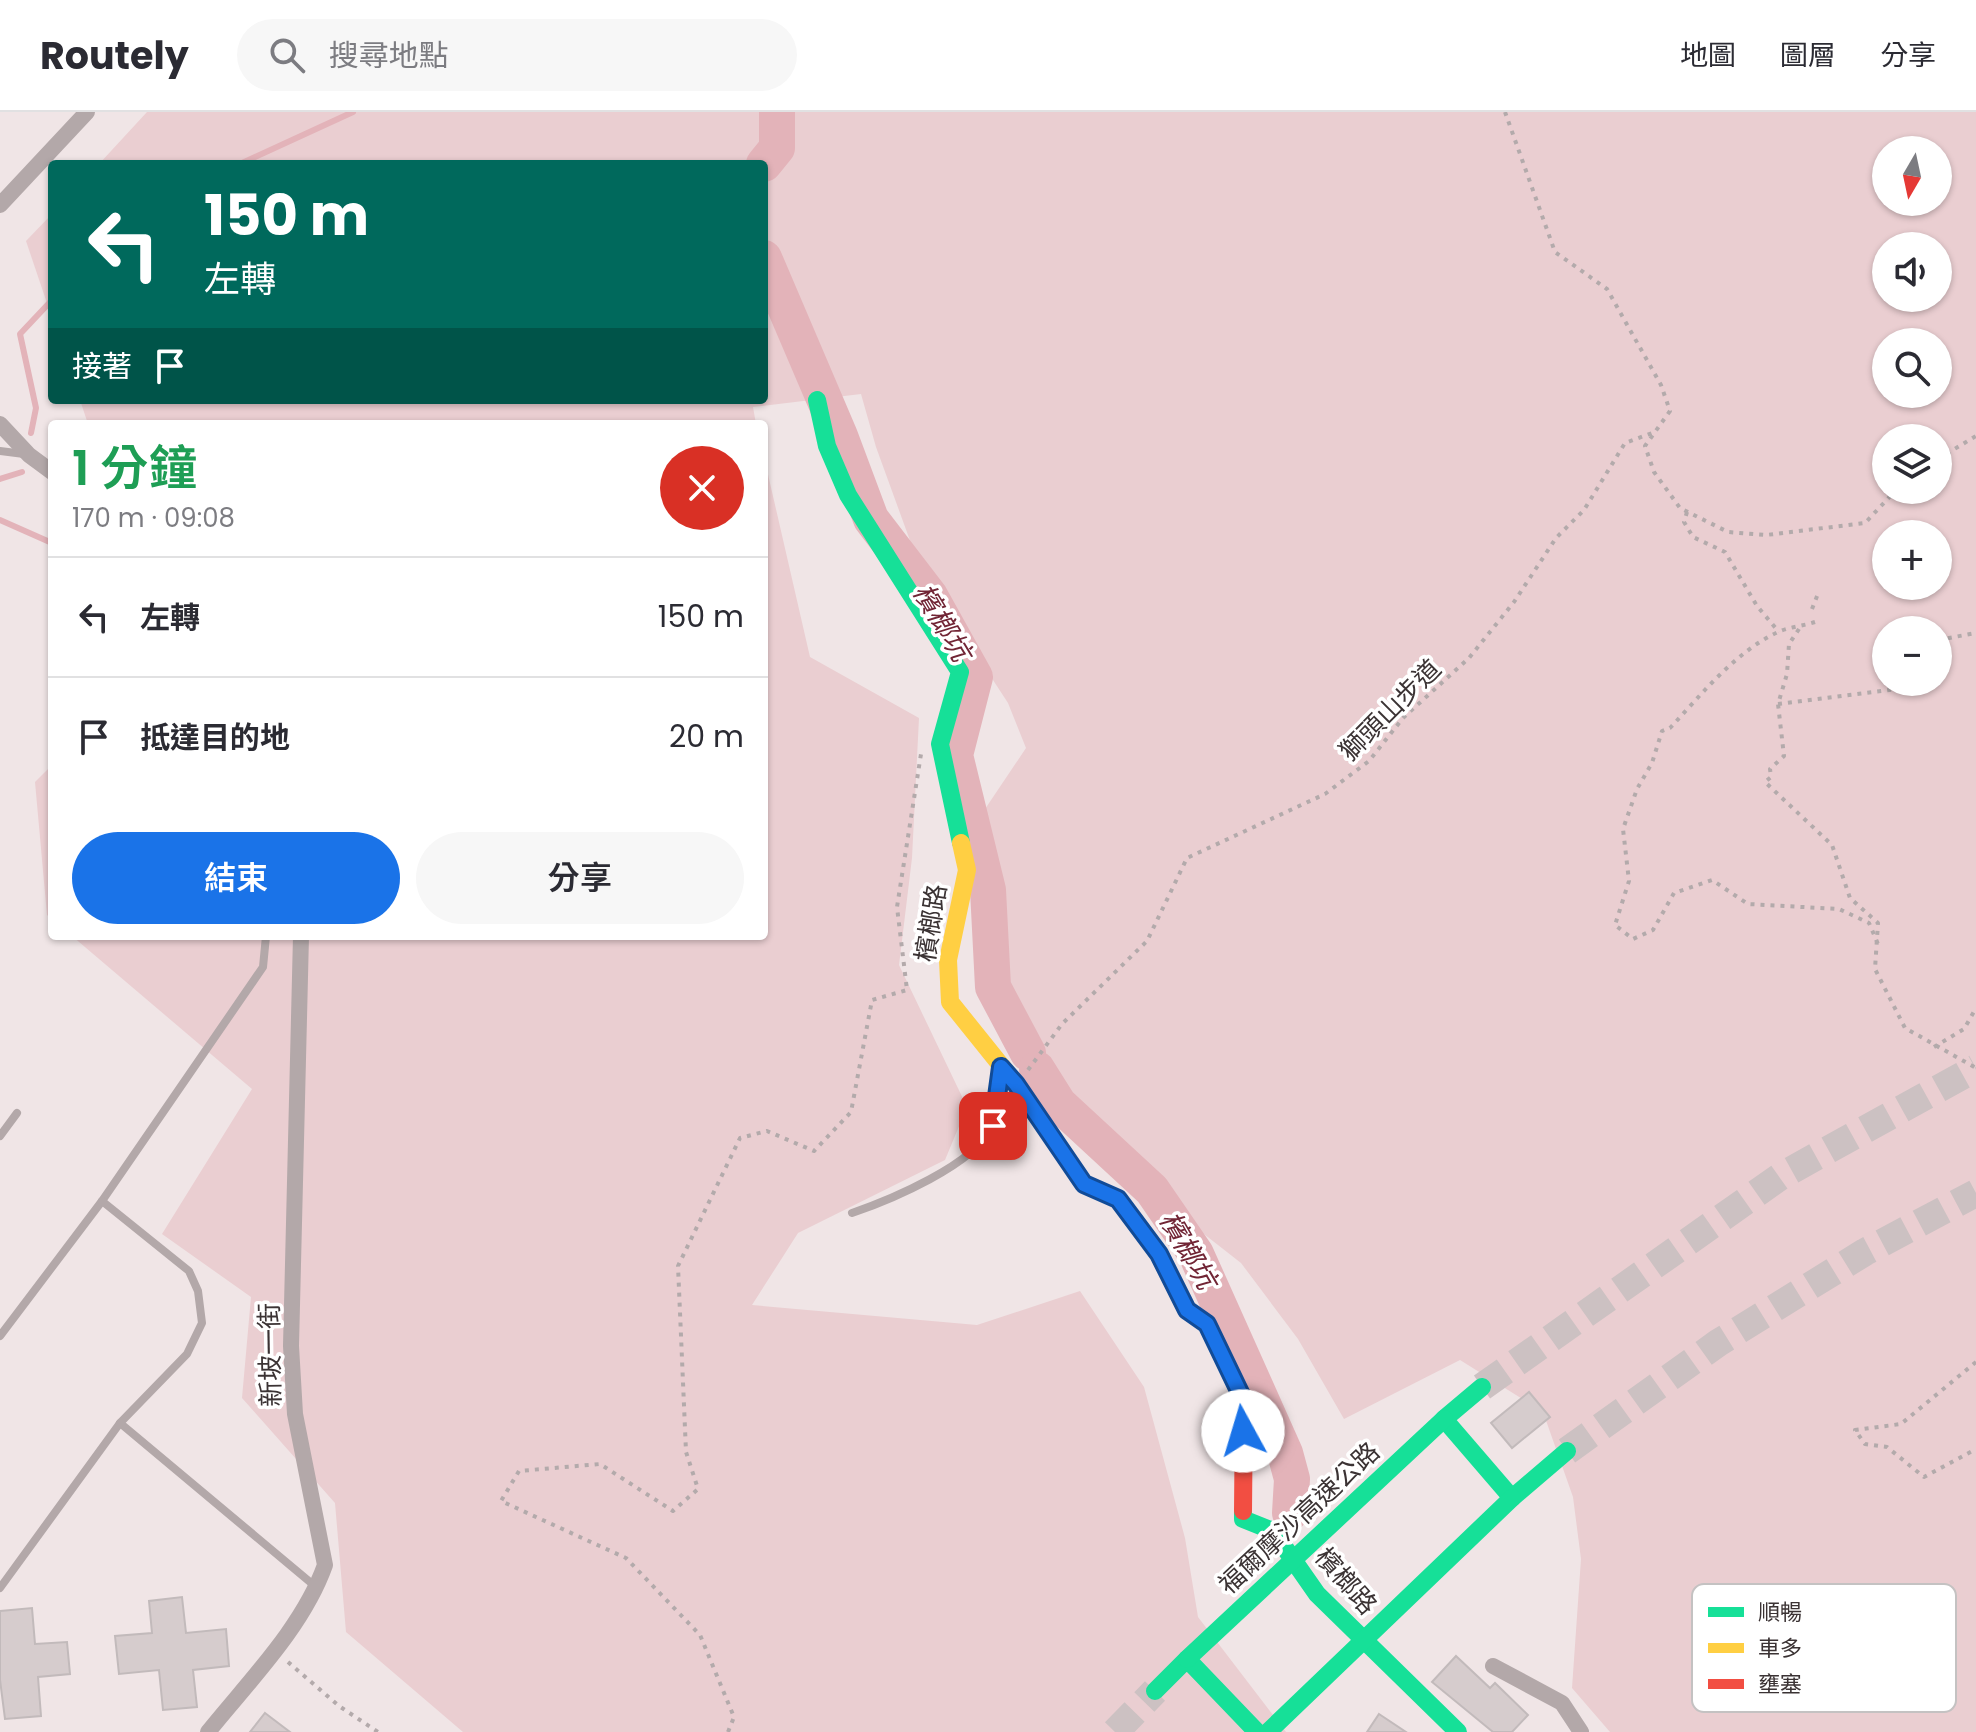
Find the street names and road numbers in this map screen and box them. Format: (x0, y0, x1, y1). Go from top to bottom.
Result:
street label: 獅頭山步道 (1331, 651, 1449, 769)
street label: 檳榔路 (907, 882, 955, 964)
street label: 新坡一街 (251, 1303, 289, 1407)
street label: 福爾摩沙高速公路 (1211, 1434, 1387, 1602)
street label: 檳榔路 (1307, 1540, 1385, 1622)

